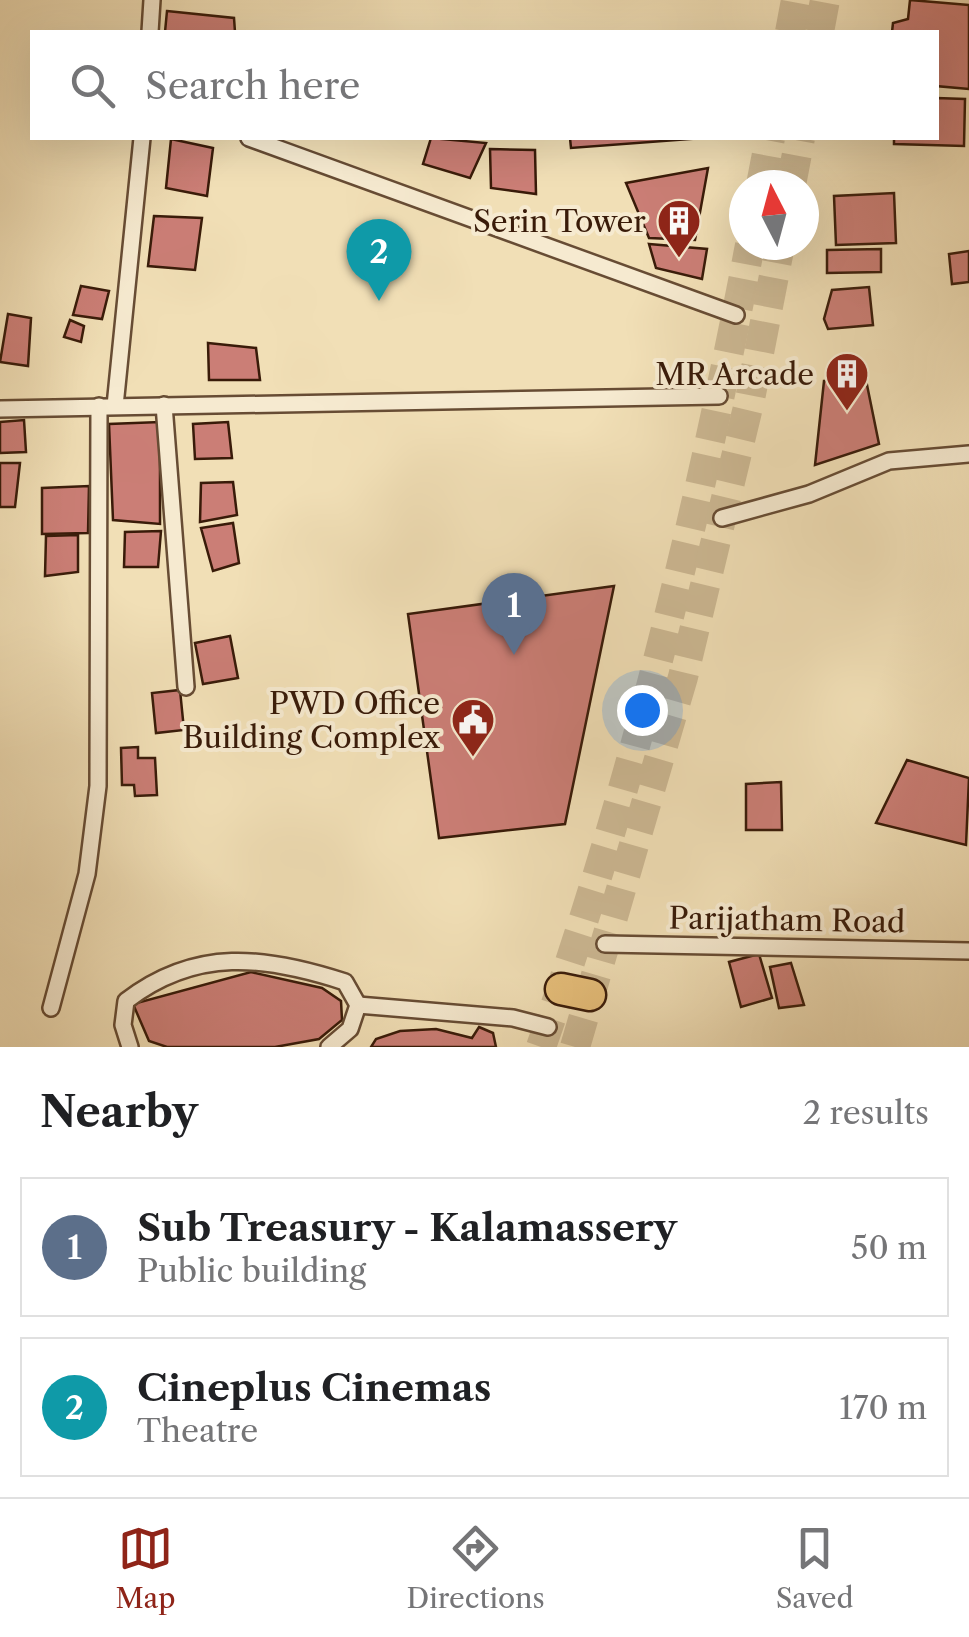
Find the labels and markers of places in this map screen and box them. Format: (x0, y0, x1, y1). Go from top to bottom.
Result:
building icon: Serin Tower (656, 198, 702, 259)
place label: Serin Tower (473, 203, 646, 240)
pin: 2 (346, 218, 412, 301)
building icon: MR Arcade (824, 351, 870, 412)
place label: MR Arcade (655, 356, 814, 393)
pin: 1 (482, 572, 546, 655)
place label: PWD Office Building Complex (183, 685, 441, 756)
public building icon: PWD Office Building Complex (450, 697, 496, 758)

